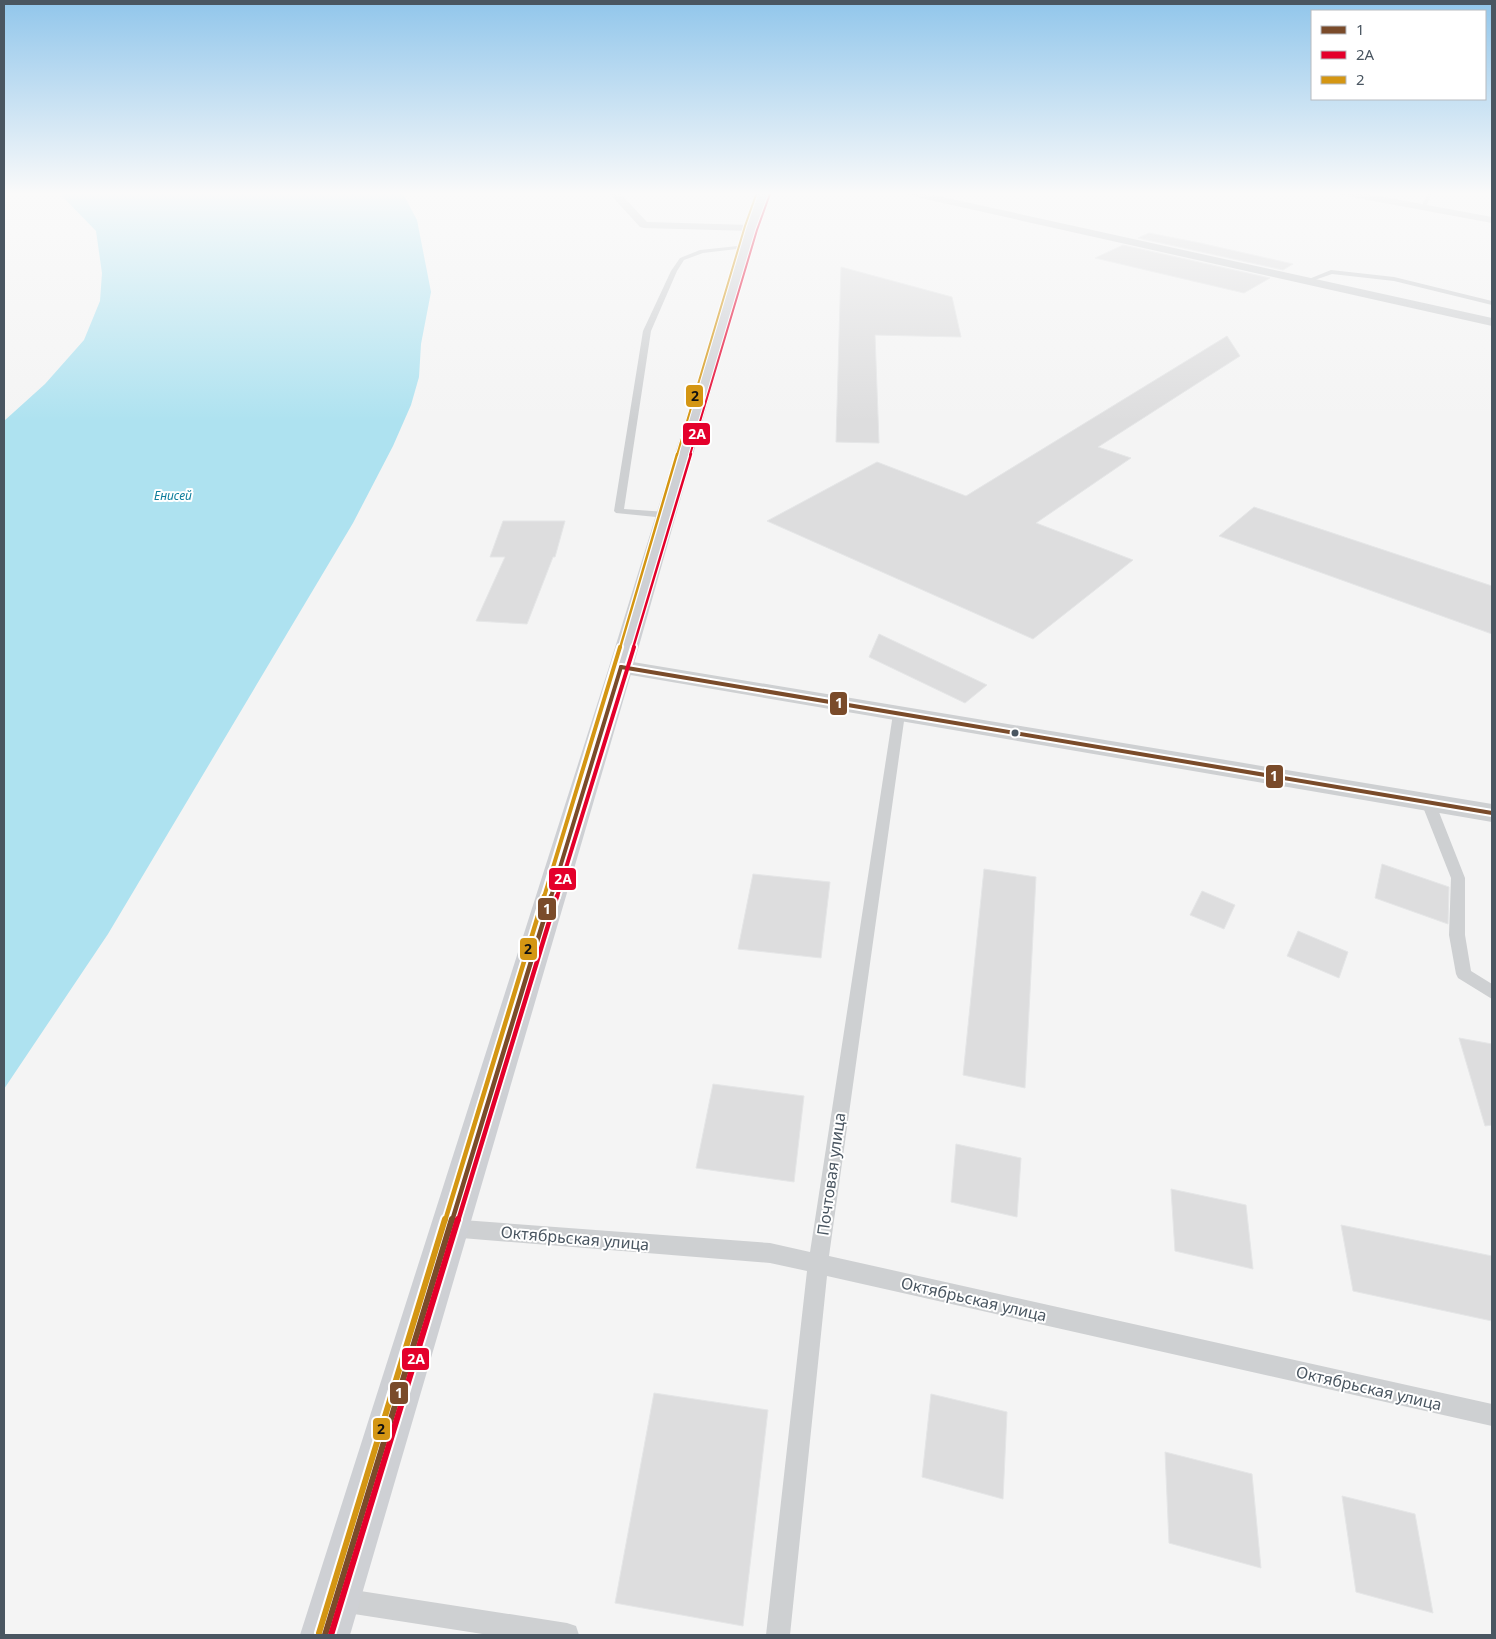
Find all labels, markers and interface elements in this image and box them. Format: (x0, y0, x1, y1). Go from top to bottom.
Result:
legend (1311, 10, 1486, 100)
text: 1 (1356, 19, 1365, 39)
text: 2А (1356, 44, 1375, 64)
text: 2 (1356, 69, 1365, 89)
line badge: 2 (685, 384, 704, 408)
text: 2 (691, 386, 699, 405)
line badge: 2А (682, 422, 711, 446)
text: 2А (688, 424, 706, 443)
water label: Енисей (154, 487, 192, 504)
line badge: 1 (829, 691, 848, 716)
text: 1 (835, 693, 843, 712)
unlabelled marker (1010, 728, 1020, 738)
line badge: 1 (1265, 764, 1284, 789)
text: 1 (1270, 766, 1278, 785)
line badge: 2А (548, 867, 577, 891)
text: 2А (554, 869, 572, 888)
line badge: 1 (537, 897, 557, 921)
text: 1 (543, 899, 551, 918)
line badge: 2 (519, 937, 538, 961)
text: 2 (524, 939, 532, 958)
street label: Почтовая улица (811, 1111, 851, 1237)
street label: Октябрьская улица (500, 1221, 650, 1255)
street label: Октябрьская улица (899, 1272, 1049, 1326)
line badge: 2А (401, 1347, 430, 1371)
text: 2А (407, 1349, 425, 1368)
street label: Октябрьская улица (1294, 1361, 1444, 1415)
line badge: 1 (389, 1381, 409, 1405)
text: 1 (395, 1383, 403, 1402)
line badge: 2 (372, 1417, 391, 1441)
text: 2 (377, 1419, 385, 1438)

